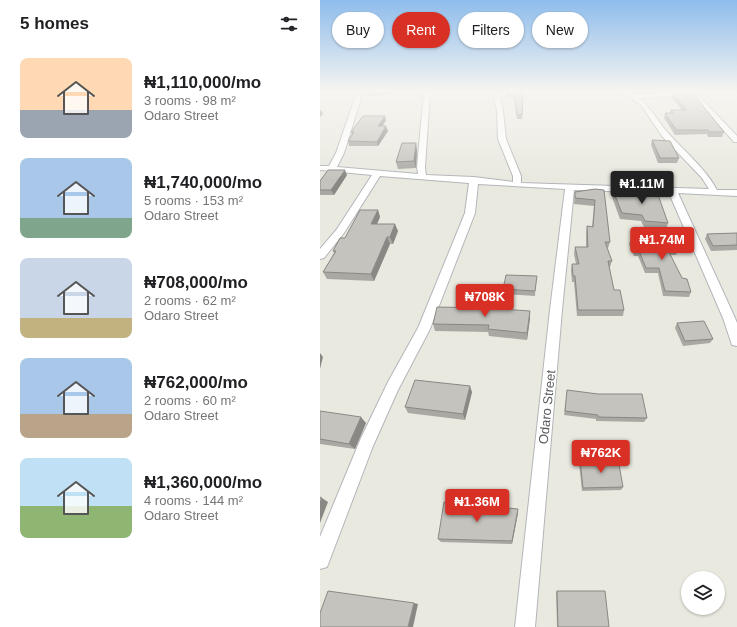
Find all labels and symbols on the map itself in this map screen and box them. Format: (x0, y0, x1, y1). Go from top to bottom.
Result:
pin: ₦1.11M (609, 171, 675, 205)
pin: ₦1.74M (629, 227, 695, 261)
pin: ₦708K (457, 284, 513, 318)
street label: Odaro Street (536, 369, 558, 445)
pin: ₦762K (573, 440, 629, 474)
pin: ₦1.36M (444, 489, 510, 523)

